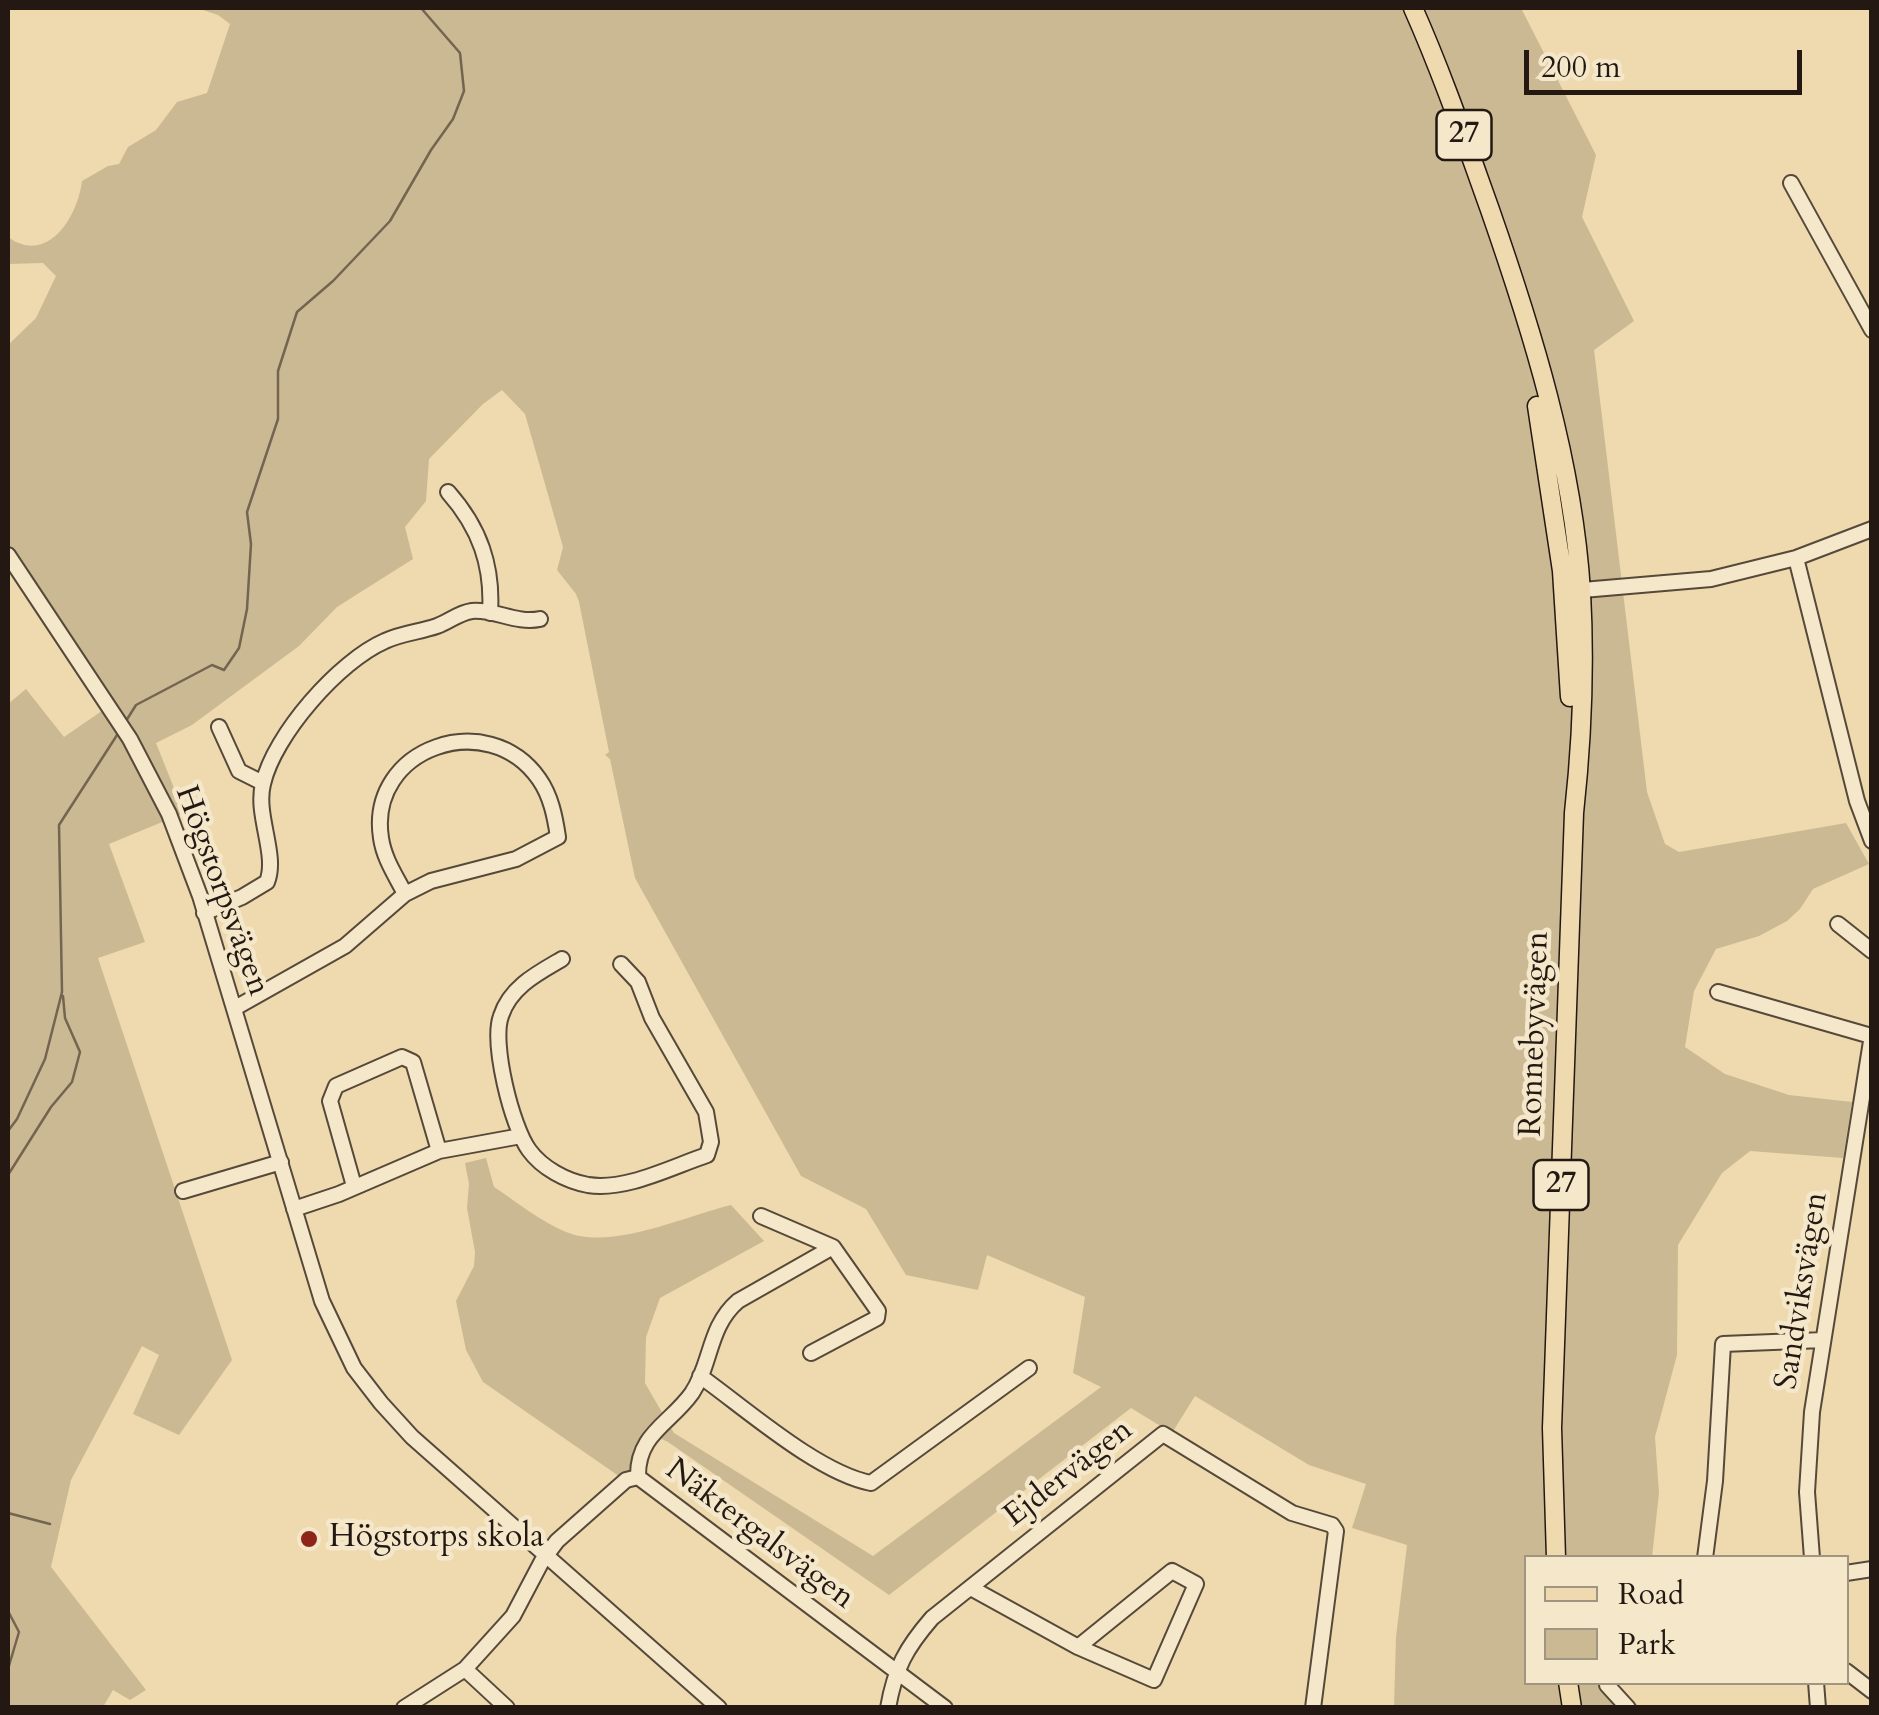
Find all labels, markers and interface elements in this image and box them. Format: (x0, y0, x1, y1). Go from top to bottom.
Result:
scale bar (1529, 30, 1806, 92)
text: 200 m (1541, 47, 1621, 88)
road number: 27 (1436, 110, 1492, 160)
street label: Högstorpsvägen (165, 781, 277, 1001)
street label: Ronnebyvägen (1513, 931, 1559, 1137)
road number: 27 (1534, 1160, 1588, 1210)
street label: Sandviksvägen (1768, 1190, 1838, 1392)
street label: Ejdervägen (997, 1412, 1141, 1536)
street label: Näktergalsvägen (657, 1452, 861, 1618)
place label: Högstorps skola (329, 1520, 544, 1558)
marker: Högstorps skola (298, 1528, 320, 1550)
legend (1524, 1555, 1849, 1685)
text: Road (1618, 1574, 1684, 1615)
text: Park (1618, 1624, 1676, 1665)

